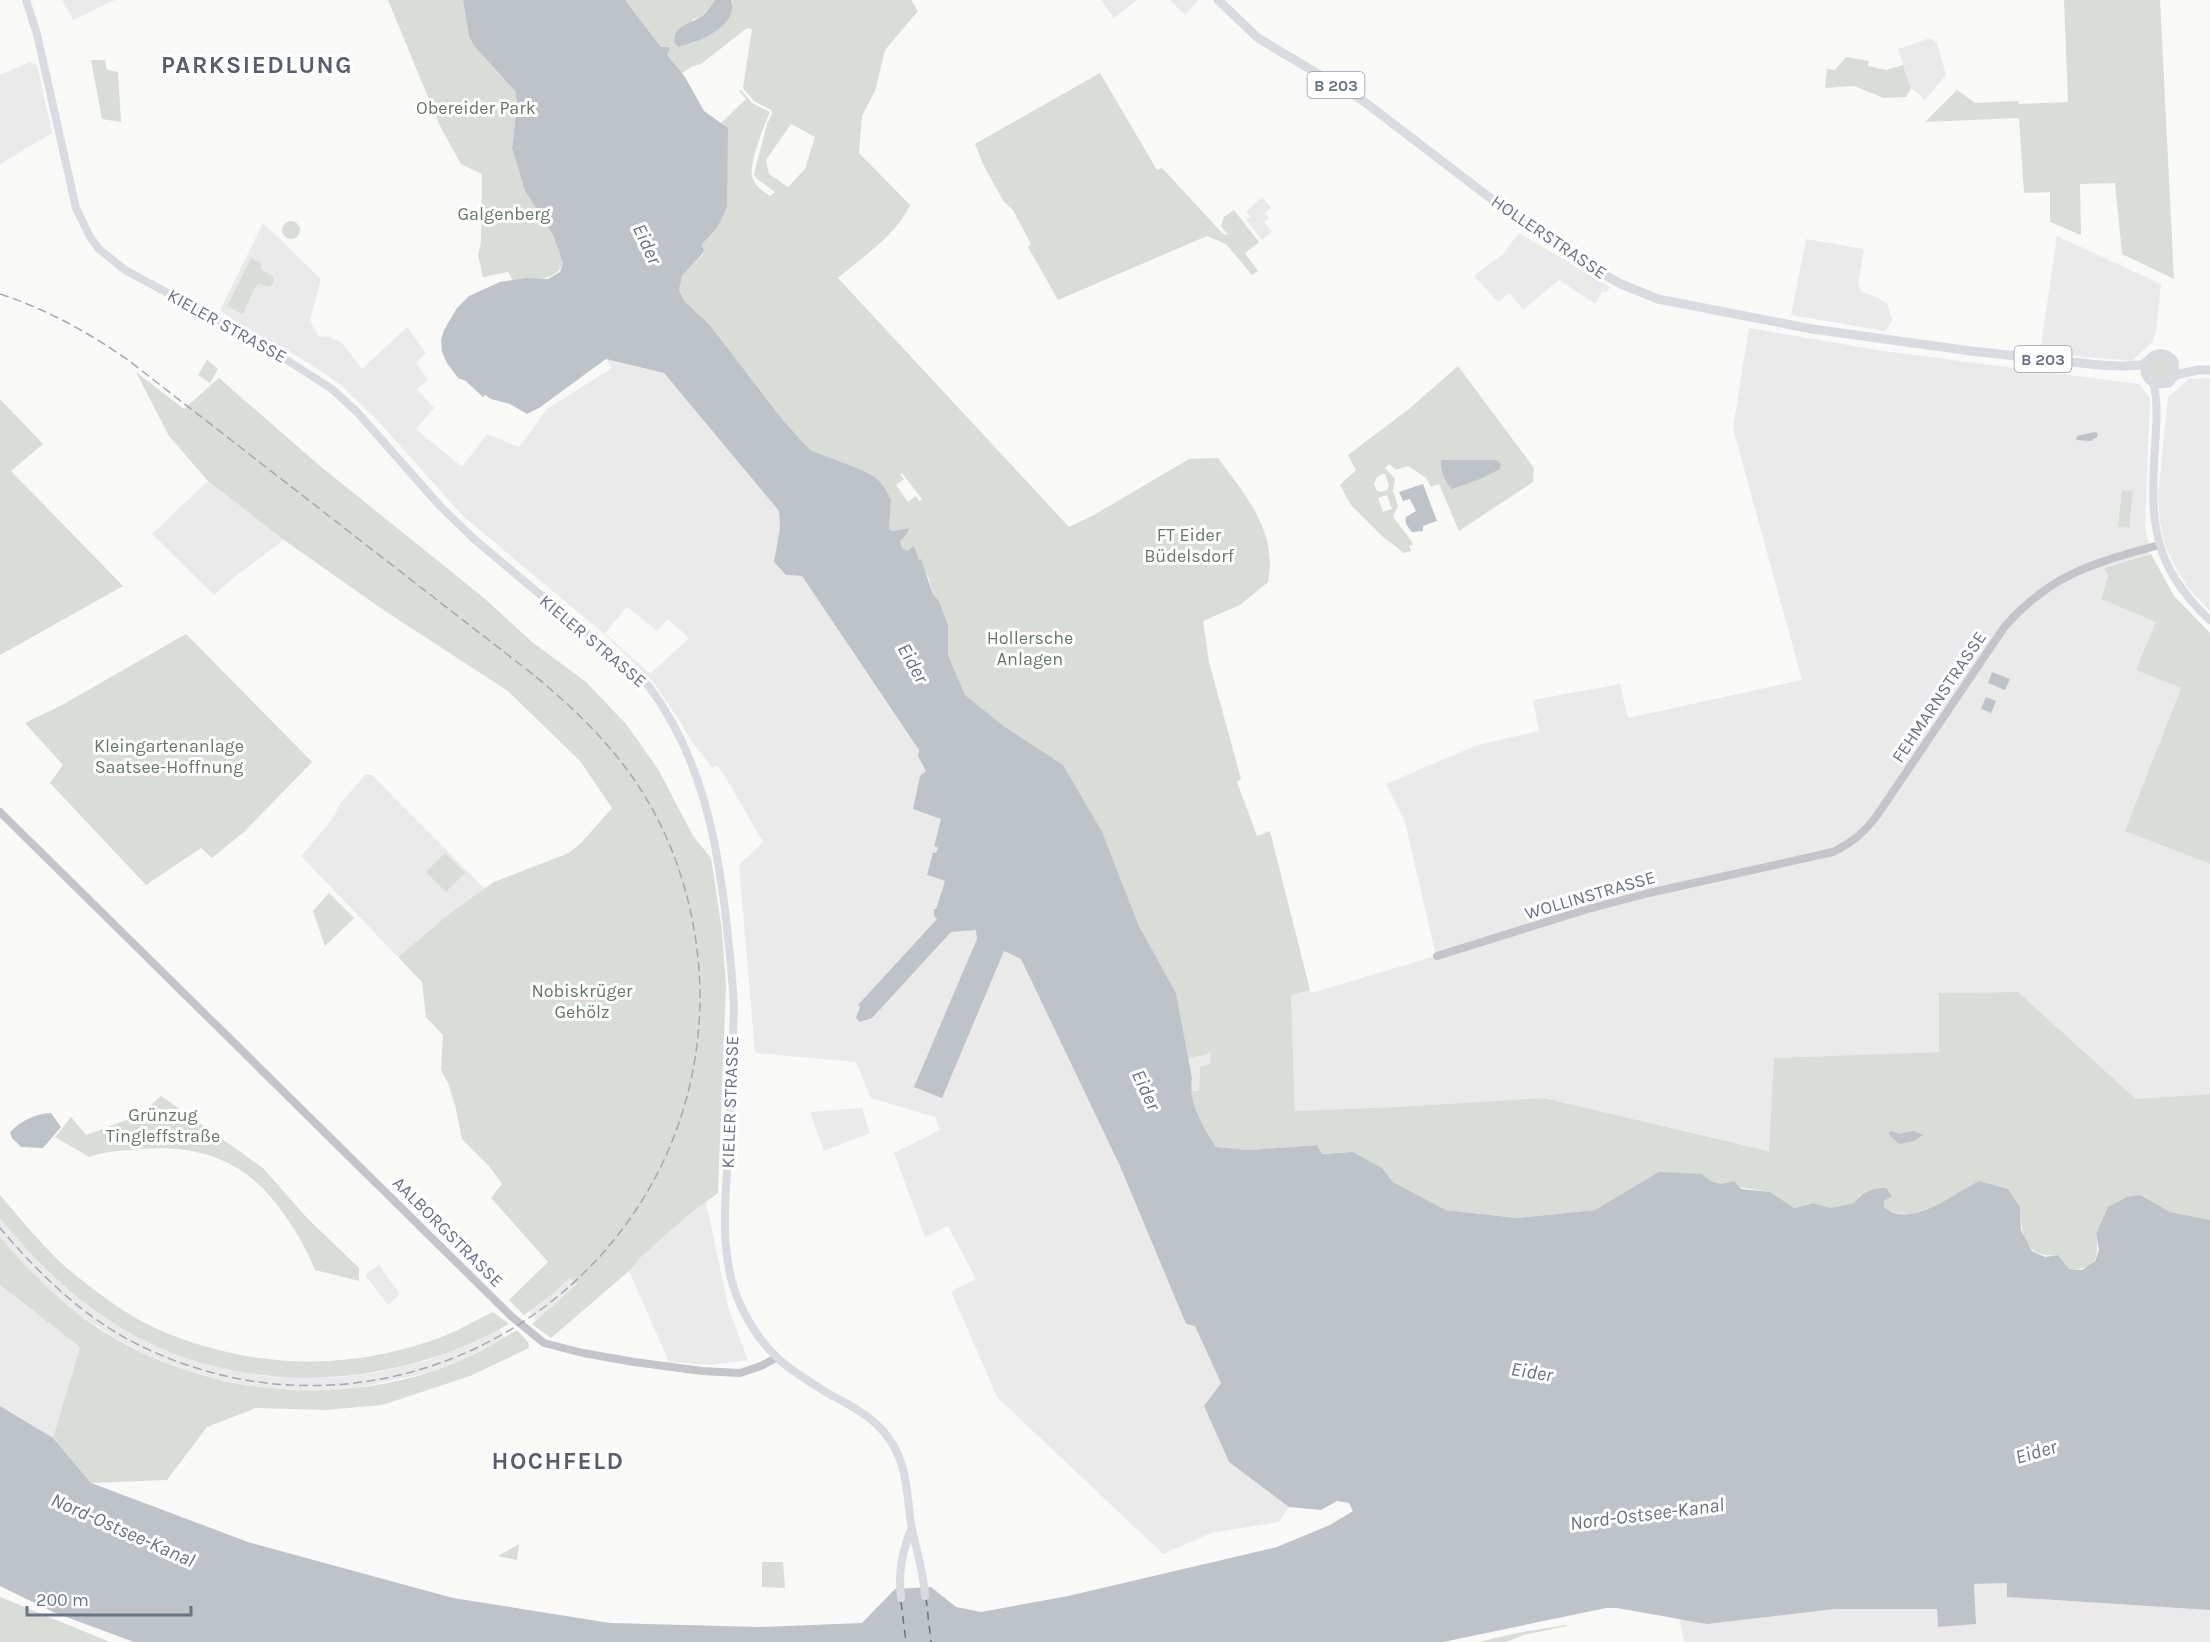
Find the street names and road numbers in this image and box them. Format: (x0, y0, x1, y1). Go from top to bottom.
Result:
road number: B 203 (1308, 72, 1364, 98)
street label: HOLLERSTRASSE (1487, 190, 1611, 284)
street label: KIELER STRASSE (163, 284, 291, 368)
road number: B 203 (2014, 346, 2072, 372)
street label: KIELER STRASSE (535, 590, 651, 692)
street label: FEHMARNSTRASSE (1887, 627, 1991, 767)
street label: WOLLINSTRASSE (1522, 866, 1658, 924)
street label: KIELER STRASSE (717, 1035, 743, 1169)
street label: AALBORGSTRASSE (388, 1172, 508, 1292)

